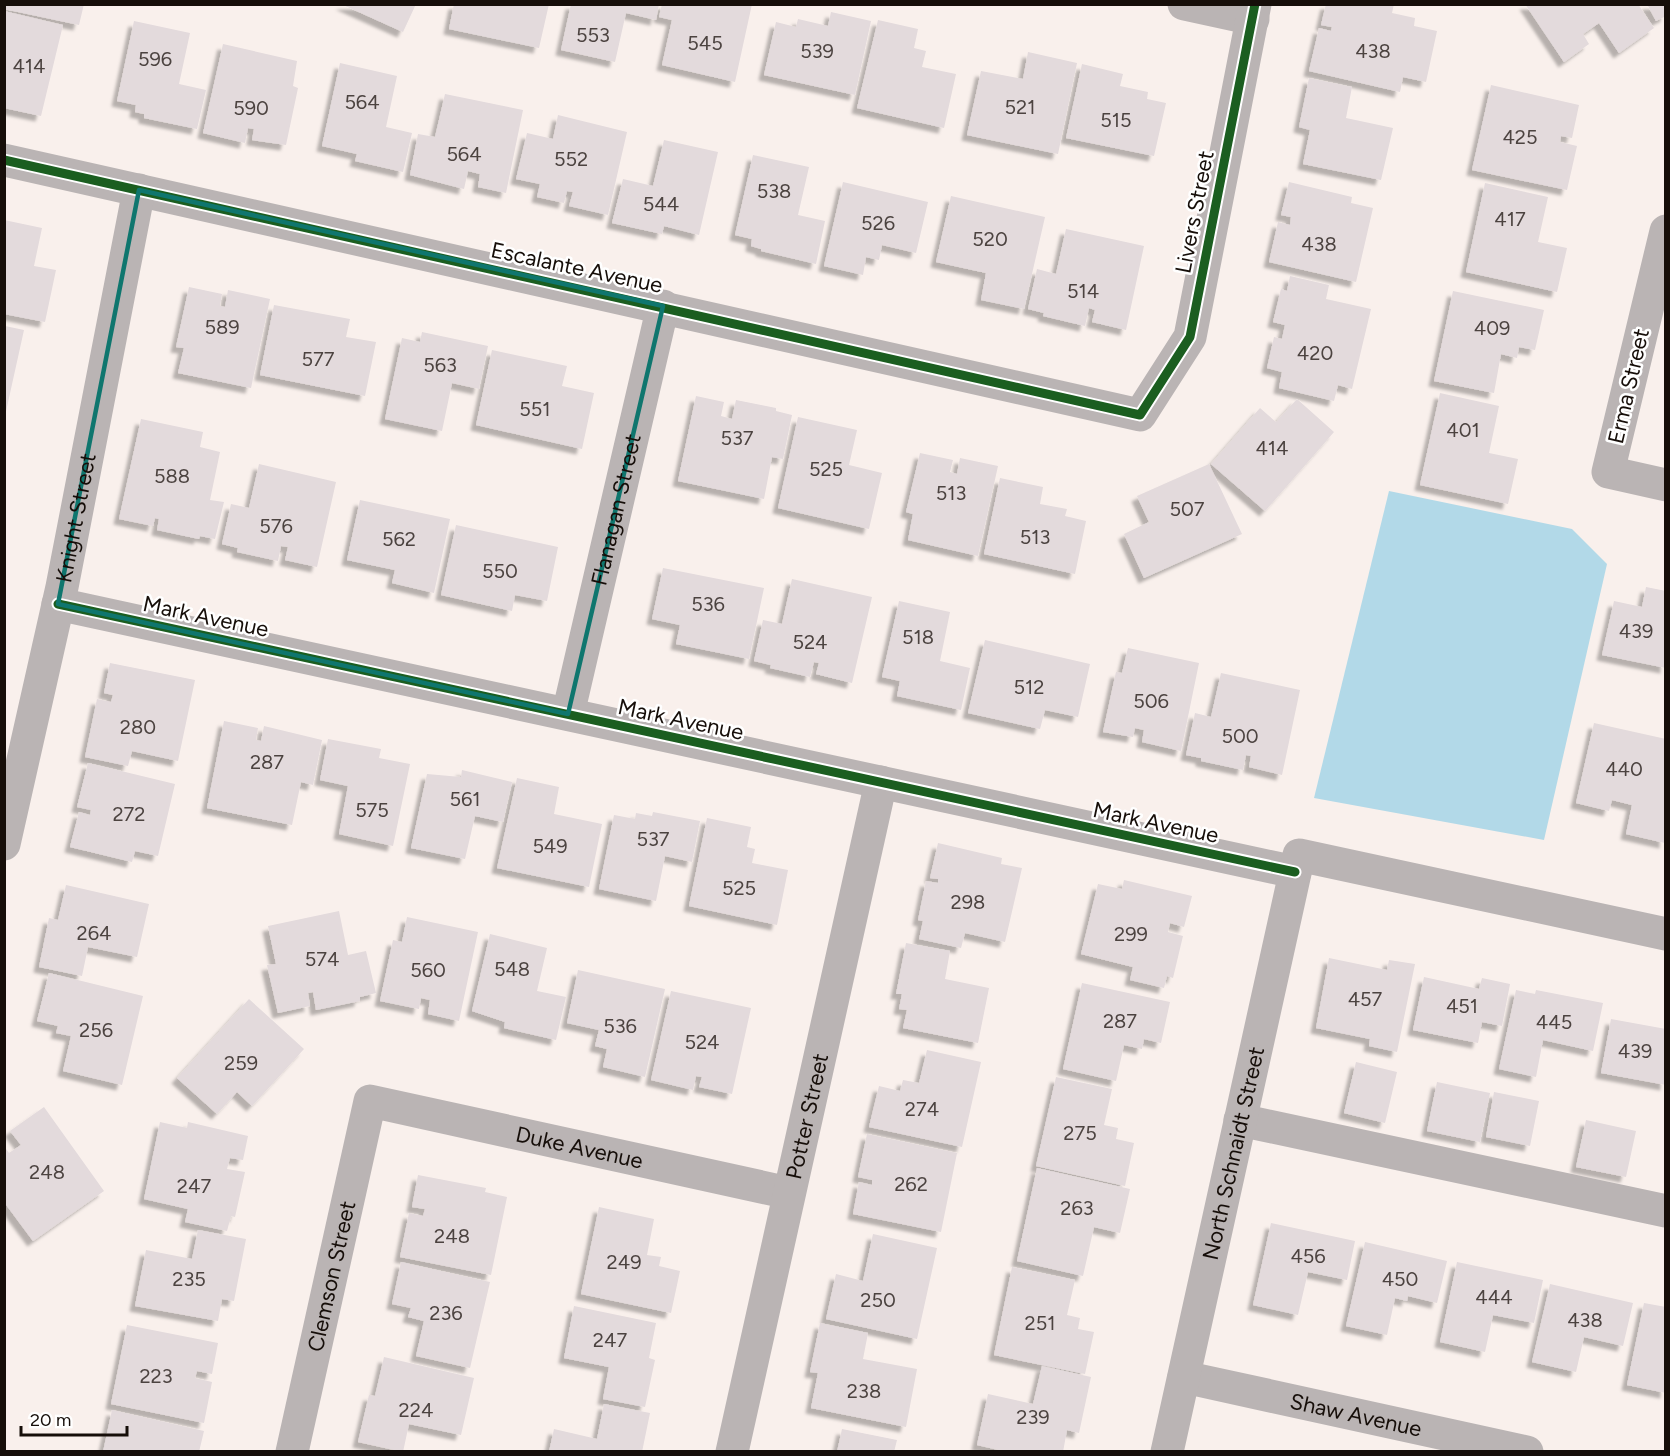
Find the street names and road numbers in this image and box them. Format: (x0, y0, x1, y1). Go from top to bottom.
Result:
street label: Livers Street (1169, 148, 1220, 276)
street label: Escalante Avenue (489, 236, 665, 299)
street label: Erma Street (1602, 326, 1655, 446)
street label: Flanagan Street (585, 431, 647, 588)
street label: Knight Street (50, 451, 102, 585)
street label: Mark Avenue (141, 590, 271, 643)
street label: Mark Avenue (616, 693, 746, 746)
street label: Mark Avenue (1091, 796, 1221, 849)
street label: North Schnaidt Street (1197, 1044, 1270, 1263)
street label: Potter Street (780, 1051, 834, 1182)
street label: Duke Avenue (513, 1120, 646, 1175)
street label: Clemson Street (302, 1198, 361, 1354)
street label: Shaw Avenue (1288, 1388, 1424, 1443)

